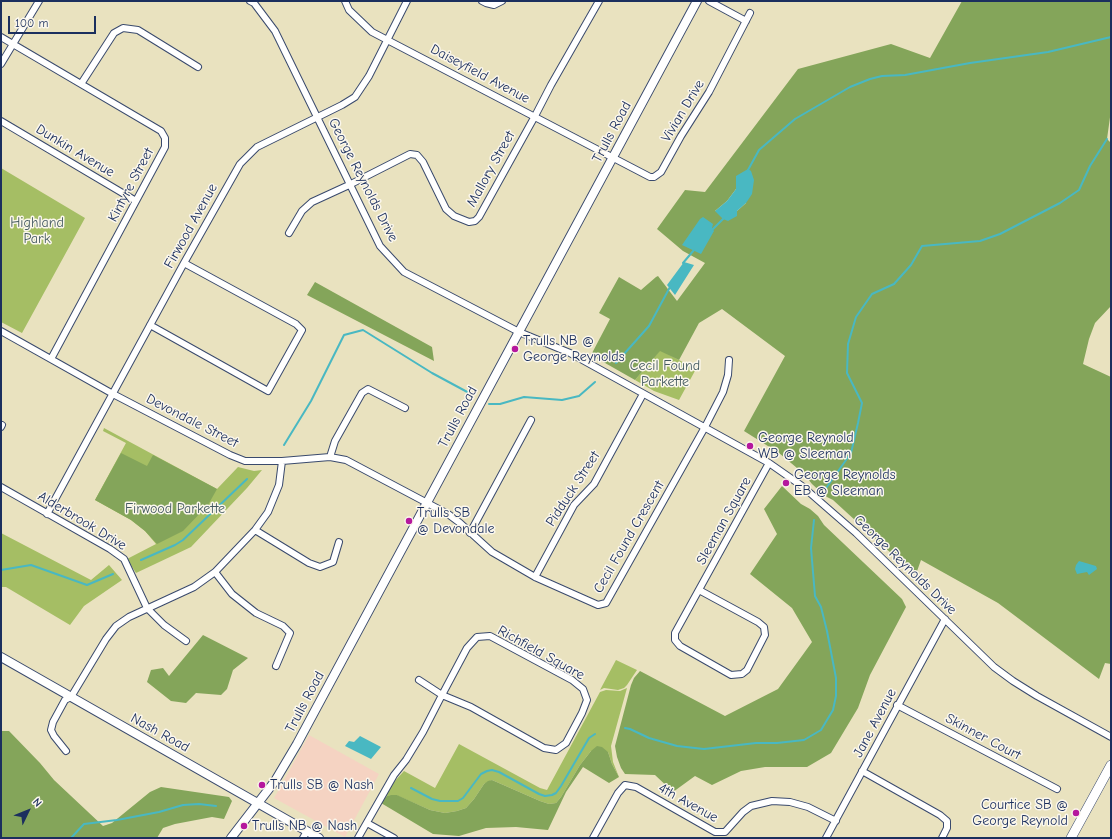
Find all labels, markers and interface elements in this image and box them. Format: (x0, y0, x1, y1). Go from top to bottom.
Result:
scale bar (10, 8, 98, 34)
text: 100 m (15, 16, 48, 30)
street label: Daiseyfield Avenue (427, 41, 533, 107)
street label: Vivian Drive (658, 77, 708, 145)
street label: Trulls Road (589, 99, 635, 165)
street label: George Reynolds Drive (325, 115, 401, 245)
street label: Dunkin Avenue (33, 121, 117, 181)
street label: Mallory Street (463, 128, 519, 210)
street label: Kintyre Street (105, 145, 157, 225)
street label: Firwood Avenue (161, 181, 221, 271)
park label: Highland Park (10, 215, 64, 248)
place label: Trulls NB @ George Reynolds (523, 333, 625, 366)
marker: Trulls NB @ George Reynolds (510, 344, 520, 354)
park label: Cecil Found Parkette (630, 358, 700, 390)
street label: Trulls Road (435, 384, 481, 450)
street label: Devondale Street (143, 391, 241, 451)
place label: George Reynold WB @ Sleeman (758, 430, 854, 462)
marker: George Reynold WB @ Sleeman (745, 441, 755, 451)
street label: Pidduck Street (542, 448, 604, 530)
place label: George Reynolds EB @ Sleeman (794, 467, 896, 500)
street label: Sleeman Square (693, 474, 755, 568)
street label: Cecil Found Crescent (590, 478, 668, 596)
marker: George Reynolds EB @ Sleeman (781, 478, 791, 488)
street label: Alderbrook Drive (35, 488, 129, 554)
park label: Firwood Parkette (125, 501, 225, 517)
place label: Trulls SB @ Devondale (417, 505, 495, 538)
street label: George Reynolds Drive (850, 512, 960, 618)
marker: Trulls SB @ Devondale (404, 516, 414, 526)
street label: Richfield Square (495, 622, 587, 684)
street label: Trulls Road (282, 669, 328, 735)
street label: Jane Avenue (850, 686, 900, 760)
street label: Nash Road (128, 710, 192, 756)
street label: Skinner Court (942, 710, 1024, 764)
place label: Trulls SB @ Nash (270, 777, 374, 793)
marker: Trulls SB @ Nash (257, 780, 267, 790)
street label: 4th Avenue (655, 780, 721, 826)
north arrow (8, 791, 48, 831)
text: N (30, 795, 44, 810)
place label: Courtice SB @ George Reynold (972, 797, 1068, 830)
marker: Courtice SB @ George Reynold (1071, 808, 1081, 818)
place label: Trulls NB @ Nash (252, 818, 357, 834)
marker: Trulls NB @ Nash (239, 821, 249, 831)

